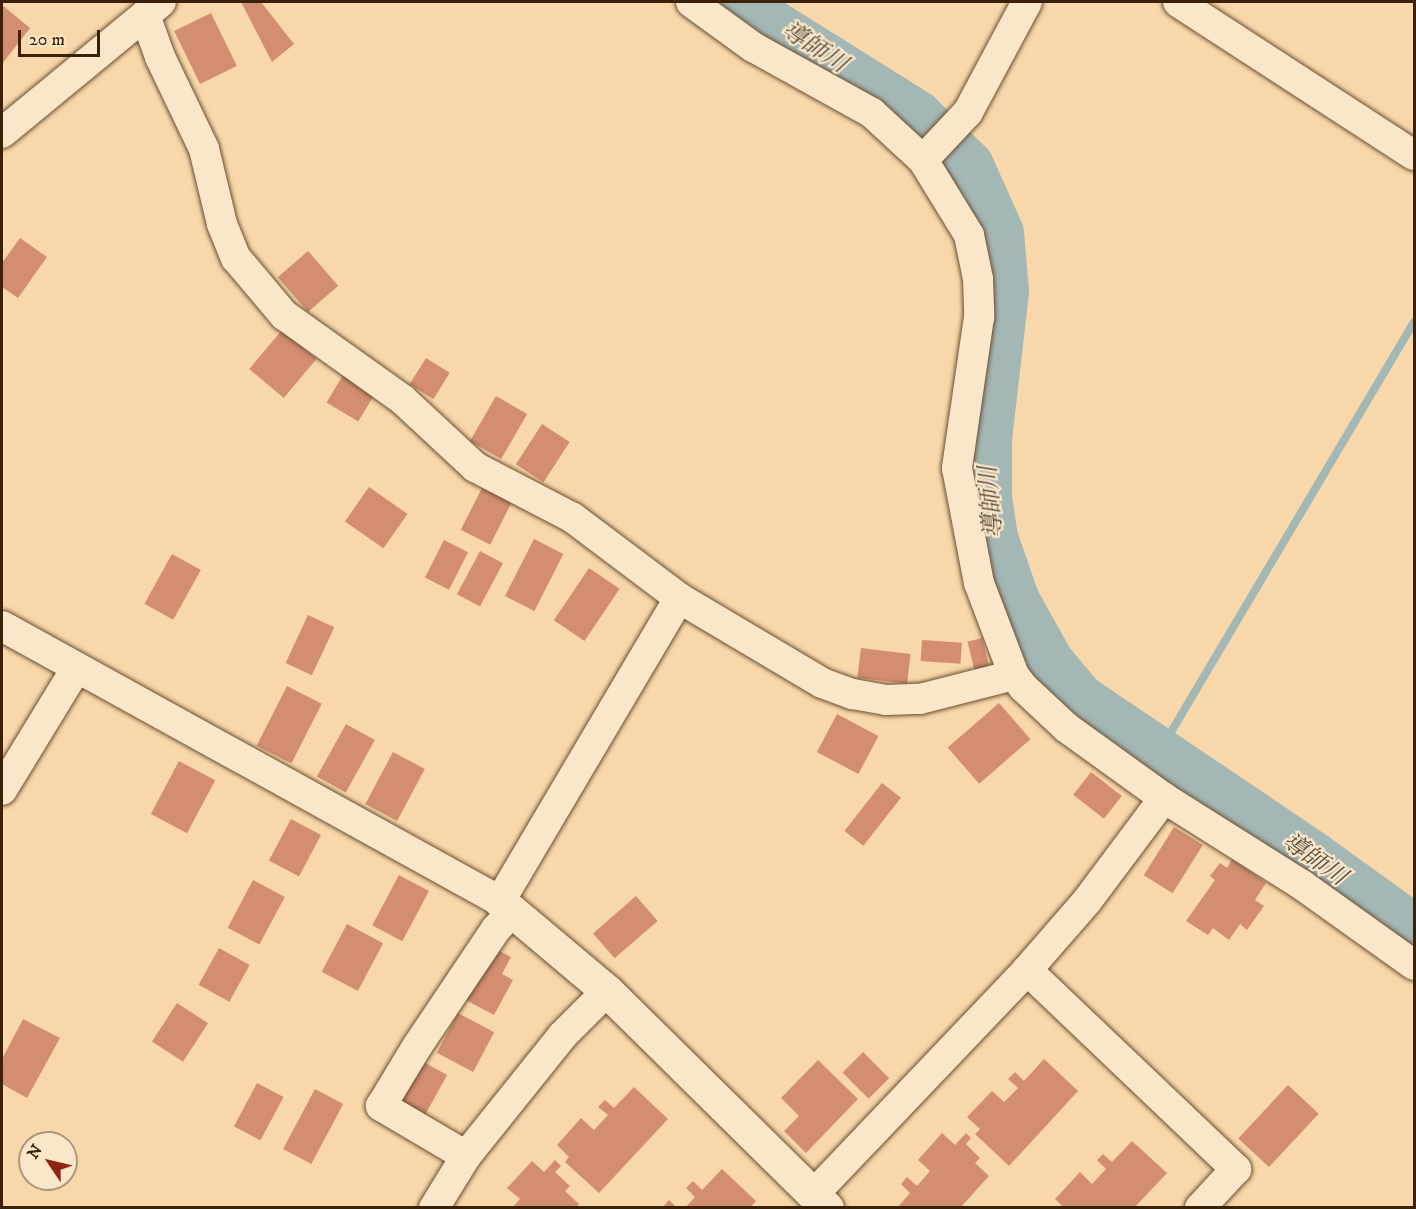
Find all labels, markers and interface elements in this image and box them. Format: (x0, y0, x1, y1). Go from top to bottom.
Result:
water label: 導師川 (776, 16, 852, 80)
scale bar (21, 18, 104, 56)
text: 20 m (29, 29, 65, 51)
water label: 導師川 (975, 465, 1009, 539)
water label: 導師川 (1276, 828, 1352, 892)
north arrow (18, 1131, 78, 1191)
text: N (23, 1141, 47, 1163)

